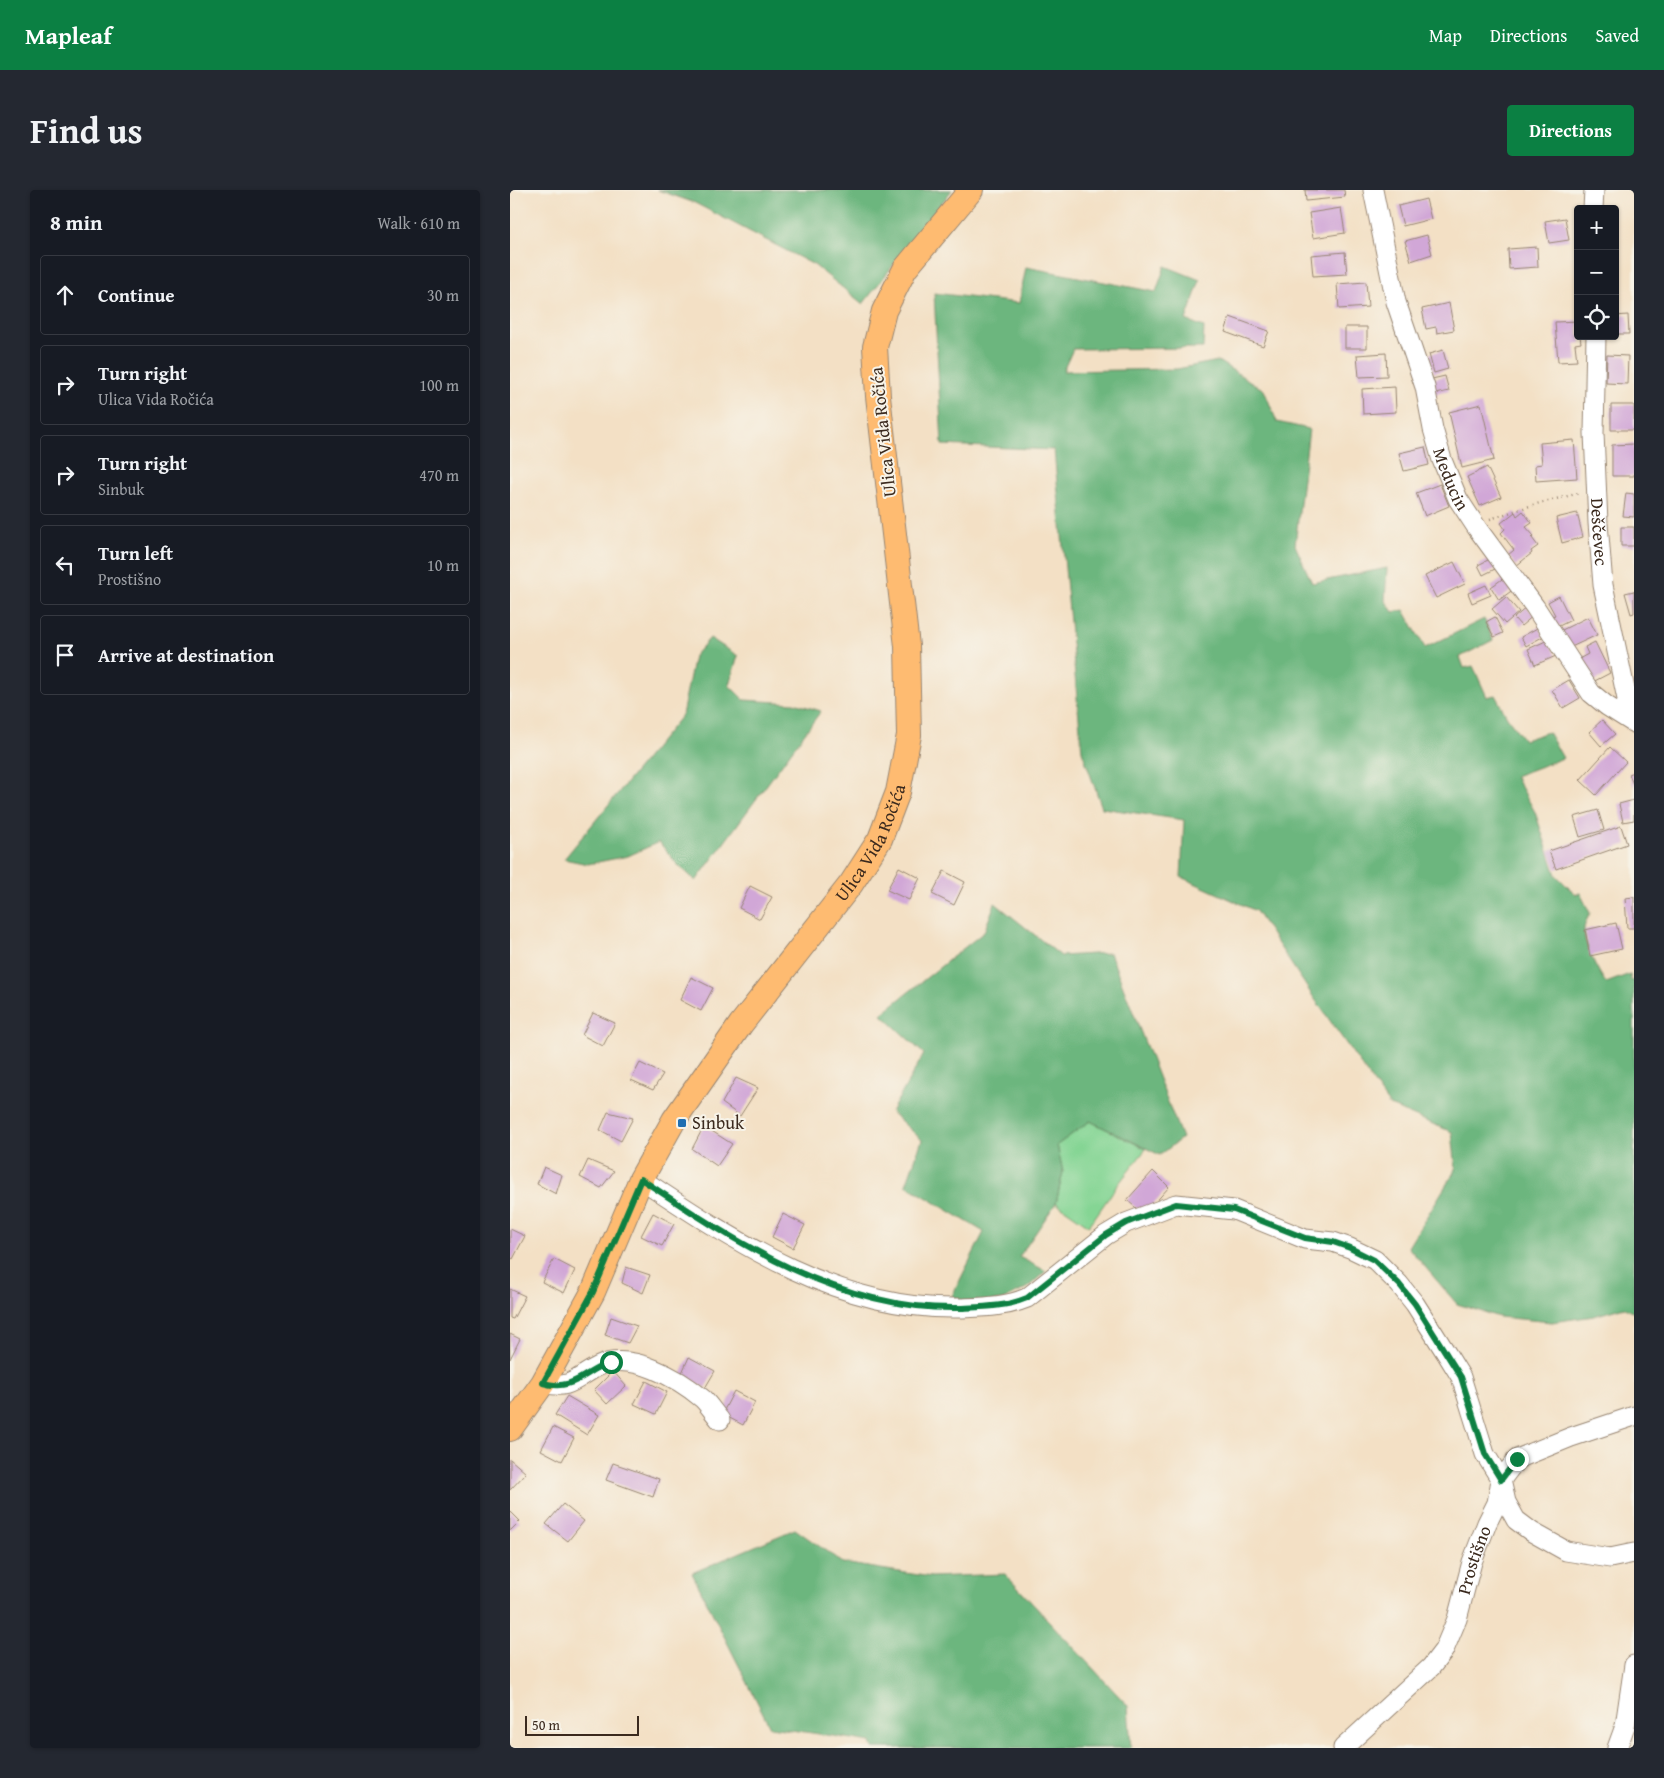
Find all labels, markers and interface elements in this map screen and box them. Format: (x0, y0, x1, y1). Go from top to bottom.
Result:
text: Mapleaf (25, 18, 112, 53)
text: Map (1429, 22, 1462, 49)
text: Directions (1490, 22, 1567, 49)
text: Saved (1595, 22, 1639, 49)
text: Find us (30, 105, 143, 156)
button: Directions (1507, 105, 1634, 156)
map controls (1574, 205, 1619, 340)
button: + (1574, 205, 1619, 250)
text: 8 min (50, 207, 102, 238)
text: Walk · 610 m (377, 211, 460, 235)
button: − (1574, 250, 1619, 295)
icon: ahead (51, 281, 79, 309)
text: Continue (98, 281, 175, 309)
text: 30 m (427, 283, 459, 307)
button: locate (1574, 295, 1619, 340)
text: Turn right (98, 359, 187, 387)
street label: Ulica Vida Ročića (862, 365, 903, 498)
icon: right (51, 371, 79, 399)
text: 100 m (419, 373, 459, 397)
text: Ulica Vida Ročića (98, 387, 214, 411)
street label: Meducin (1426, 445, 1476, 516)
text: Turn right (98, 449, 187, 477)
icon: right (51, 461, 79, 489)
text: 470 m (419, 463, 459, 487)
text: Sinbuk (98, 477, 144, 501)
street label: Deščevec (1584, 497, 1615, 567)
text: Turn left (98, 539, 173, 567)
icon: left (51, 551, 79, 579)
text: 10 m (427, 553, 459, 577)
text: Prostišno (98, 567, 161, 591)
icon: arrive (51, 641, 79, 669)
text: Arrive at destination (98, 641, 274, 669)
street label: Ulica Vida Ročića (828, 782, 912, 907)
place label: Sinbuk (692, 1109, 745, 1136)
marker: Sinbuk (676, 1117, 688, 1129)
route start (600, 1351, 623, 1374)
route end (1506, 1448, 1529, 1471)
street label: Prostišno (1450, 1522, 1498, 1597)
scale bar (525, 1713, 639, 1736)
text: 50 m (532, 1715, 560, 1735)

